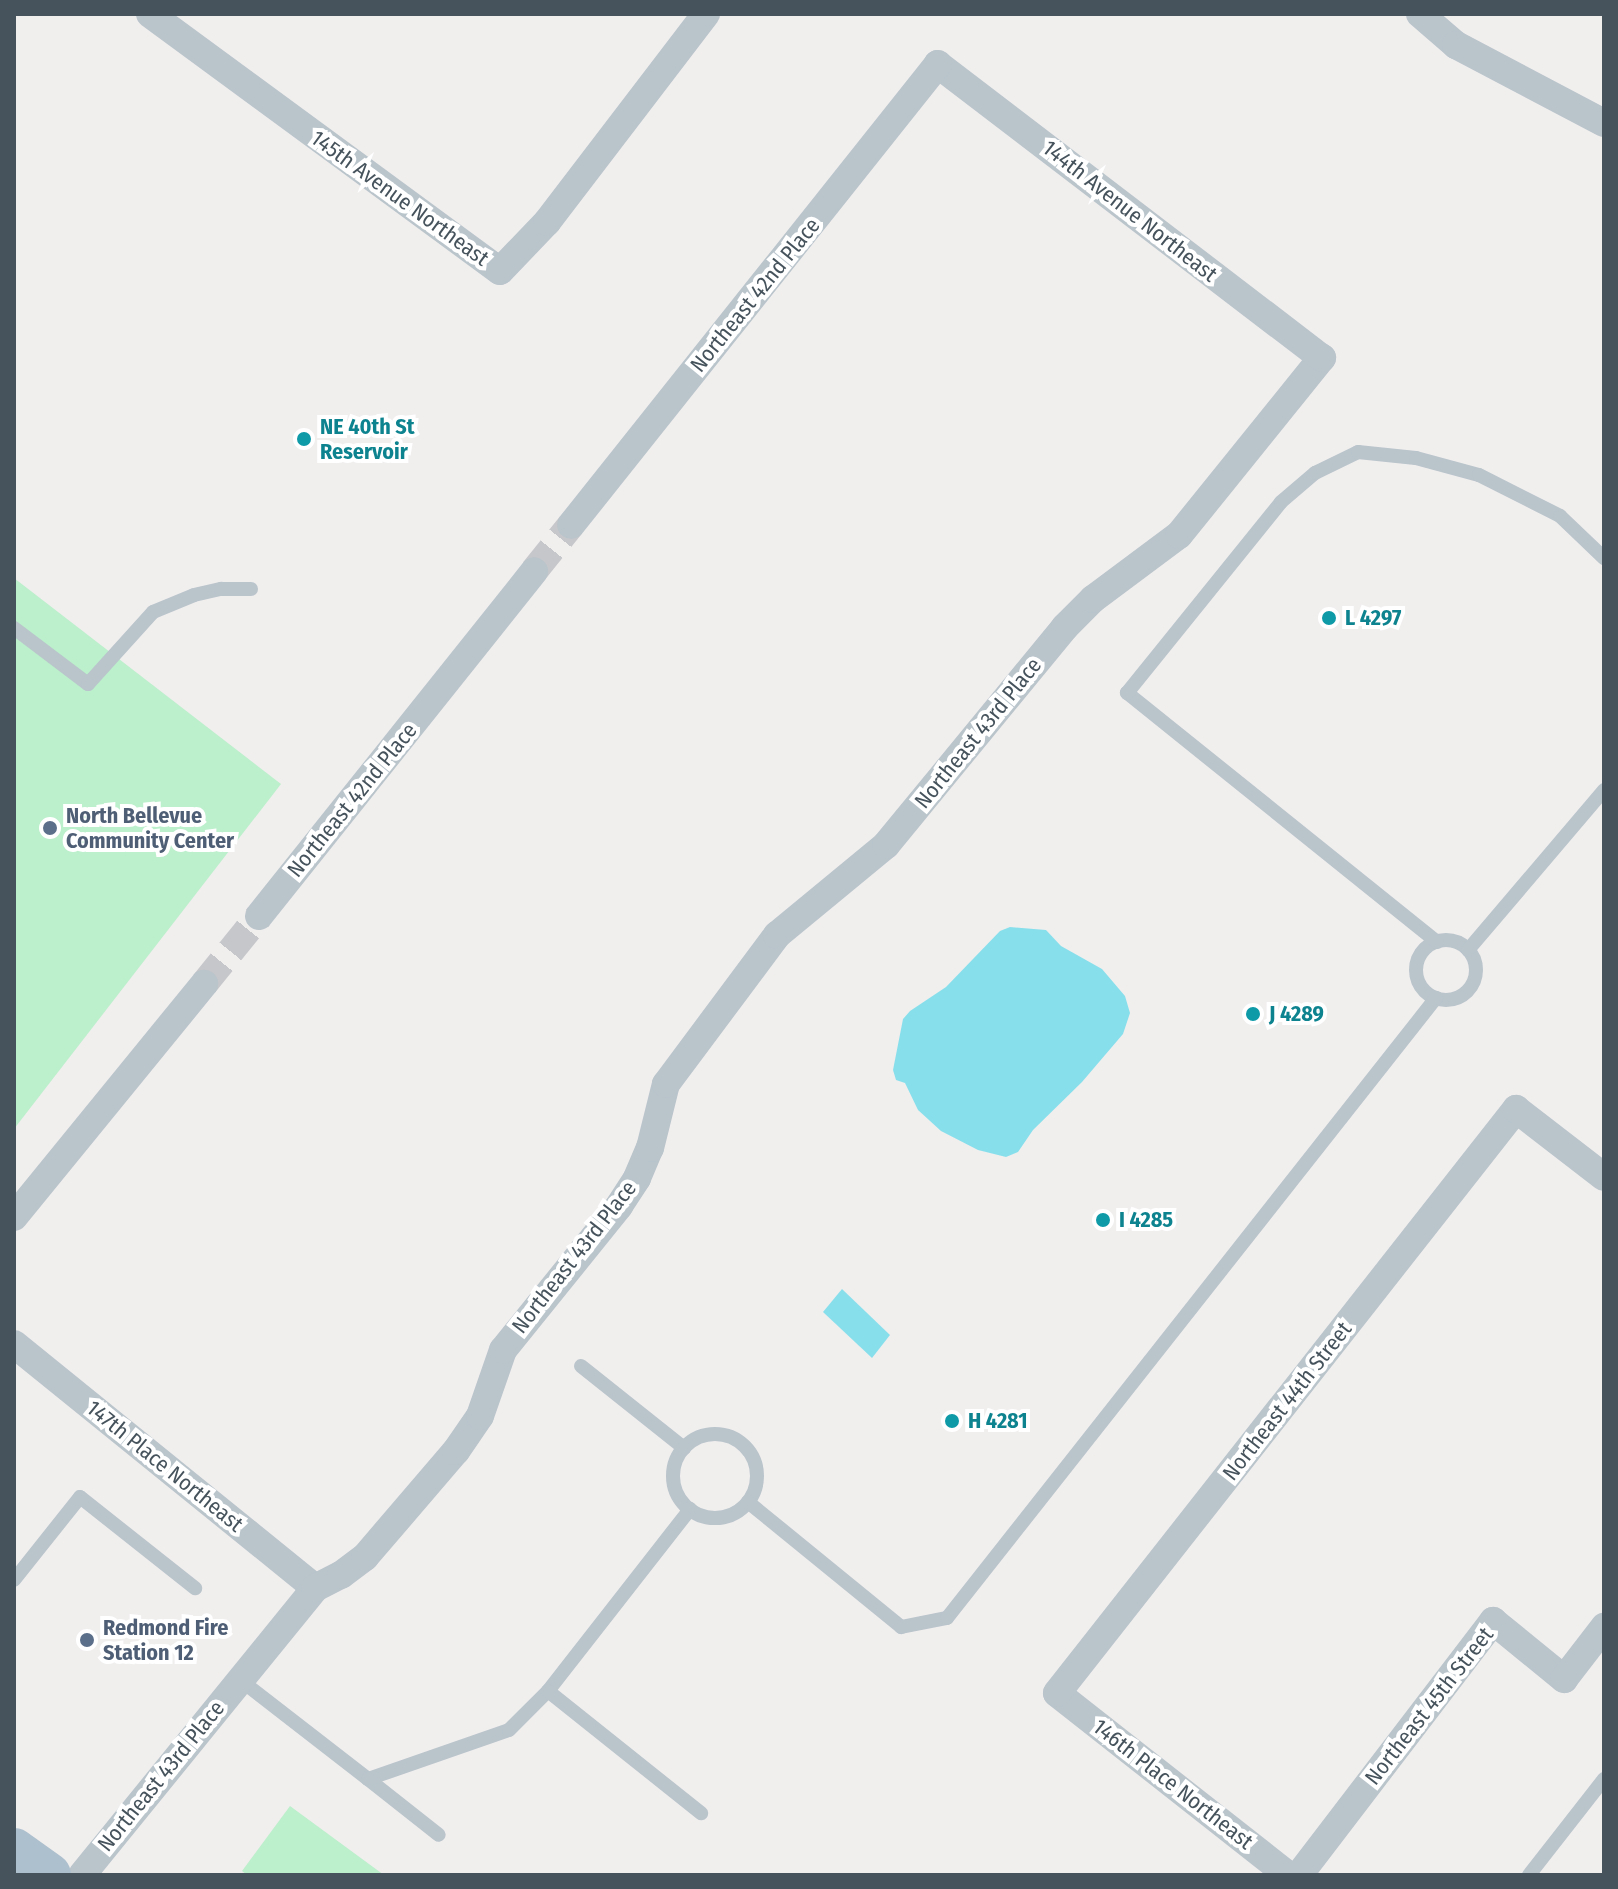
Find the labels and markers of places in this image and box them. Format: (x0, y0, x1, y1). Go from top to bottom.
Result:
place label: NE 40th St Reservoir (320, 413, 415, 464)
marker: NE 40th St Reservoir (295, 430, 313, 448)
place label: L 4297 (1345, 605, 1401, 631)
marker: L 4297 (1320, 609, 1338, 627)
place label: North Bellevue Community Center (66, 802, 234, 854)
marker: North Bellevue Community Center (41, 819, 59, 837)
place label: J 4289 (1269, 1001, 1324, 1027)
marker: J 4289 (1244, 1005, 1262, 1023)
place label: I 4285 (1119, 1207, 1173, 1233)
marker: I 4285 (1094, 1211, 1112, 1229)
place label: H 4281 (968, 1408, 1027, 1434)
marker: H 4281 (943, 1412, 961, 1430)
place label: Redmond Fire Station 12 (103, 1614, 228, 1666)
marker: Redmond Fire Station 12 (78, 1631, 96, 1649)

